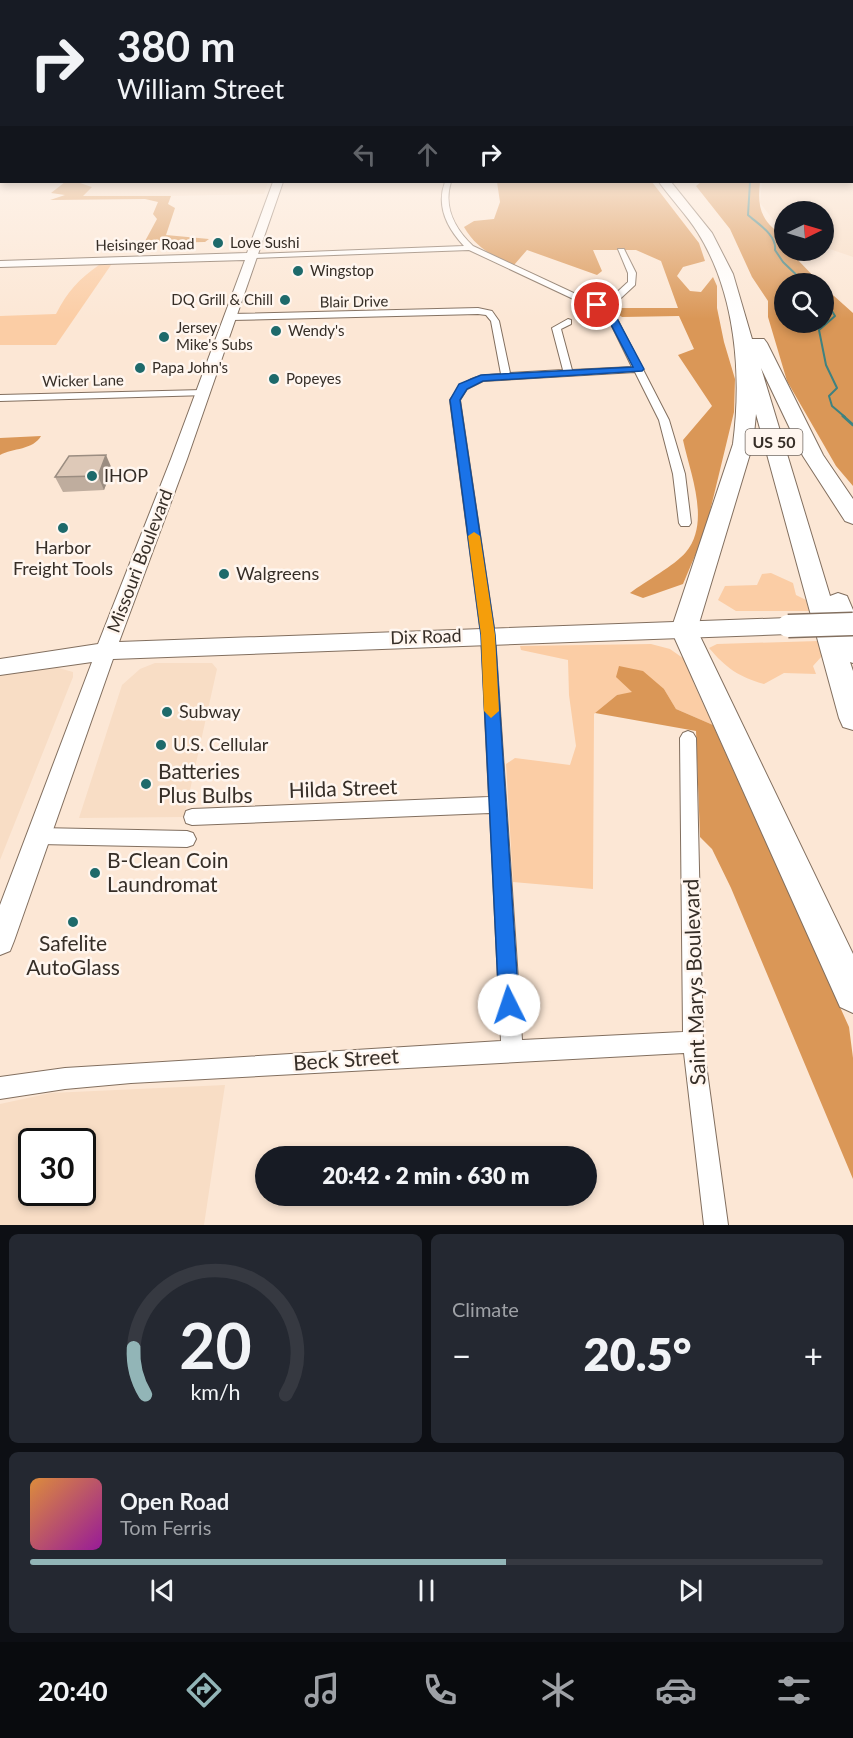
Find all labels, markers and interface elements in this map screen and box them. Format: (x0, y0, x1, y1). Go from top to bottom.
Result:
text: 380 m (117, 21, 235, 71)
icon: right (18, 24, 96, 102)
text: William Street (117, 72, 284, 105)
icon: left (348, 138, 381, 171)
icon: ahead (411, 138, 444, 171)
icon: right (474, 138, 507, 171)
north arrow (774, 201, 834, 261)
map controls (774, 201, 834, 333)
place label: Love Sushi (230, 233, 300, 251)
street label: Heisinger Road (95, 234, 195, 254)
marker: Love Sushi (211, 236, 225, 250)
place label: Wingstop (310, 261, 374, 279)
marker: Wingstop (291, 264, 305, 278)
button: search (774, 273, 834, 333)
pin (571, 279, 622, 330)
icon: arrive (580, 288, 613, 321)
place label: DQ Grill & Chill (171, 290, 273, 308)
street label: Blair Drive (319, 291, 389, 311)
marker: DQ Grill & Chill (278, 293, 292, 307)
place label: Jersey Mike's Subs (176, 318, 253, 353)
place label: Wendy's (288, 321, 345, 339)
marker: Wendy's (269, 324, 283, 338)
marker: Jersey Mike's Subs (157, 330, 171, 344)
place label: Papa John's (152, 358, 228, 376)
marker: Papa John's (133, 361, 147, 375)
place label: Popeyes (286, 369, 341, 387)
street label: Wicker Lane (42, 370, 124, 390)
marker: Popeyes (267, 372, 281, 386)
road number: US 50 (746, 429, 802, 455)
place label: IHOP (104, 464, 148, 486)
marker: IHOP (85, 469, 99, 483)
street label: Missouri Boulevard (102, 486, 177, 635)
marker: Harbor Freight Tools (56, 521, 70, 535)
place label: Harbor Freight Tools (13, 536, 113, 579)
place label: Walgreens (236, 562, 319, 584)
marker: Walgreens (217, 567, 231, 581)
street label: Dix Road (390, 624, 462, 648)
place label: Subway (179, 700, 241, 722)
marker: Subway (160, 705, 174, 719)
place label: U.S. Cellular (173, 733, 269, 755)
marker: U.S. Cellular (154, 738, 168, 752)
place label: Batteries Plus Bulbs (158, 758, 253, 807)
street label: Hilda Street (288, 773, 398, 802)
marker: Batteries Plus Bulbs (139, 777, 153, 791)
place label: B-Clean Coin Laundromat (107, 847, 228, 896)
marker: B-Clean Coin Laundromat (88, 866, 102, 880)
street label: Saint Marys Boulevard (677, 878, 710, 1086)
marker: Safelite AutoGlass (66, 915, 80, 929)
place label: Safelite AutoGlass (26, 930, 120, 979)
position arrow (477, 973, 541, 1037)
street label: Beck Street (292, 1042, 400, 1075)
speed limit sign: 30 (18, 1128, 96, 1206)
text: 20:42 · 2 min · 630 m (323, 1162, 529, 1189)
text: Climate (452, 1297, 519, 1321)
text: 20 (179, 1307, 252, 1382)
text: 20.5° (584, 1327, 691, 1381)
text: − (452, 1335, 471, 1375)
text: + (804, 1335, 823, 1375)
text: km/h (190, 1380, 241, 1406)
text: Open Road (120, 1488, 229, 1515)
text: Tom Ferris (120, 1515, 211, 1539)
icon: previous (146, 1574, 179, 1607)
icon: pause (410, 1574, 443, 1607)
icon: next (674, 1574, 707, 1607)
icon: directions (183, 1669, 225, 1711)
icon: music (301, 1669, 343, 1711)
icon: phone (419, 1669, 461, 1711)
icon: climate (537, 1669, 579, 1711)
icon: car (655, 1669, 697, 1711)
icon: filters (773, 1669, 815, 1711)
text: 20:40 (38, 1674, 108, 1707)

